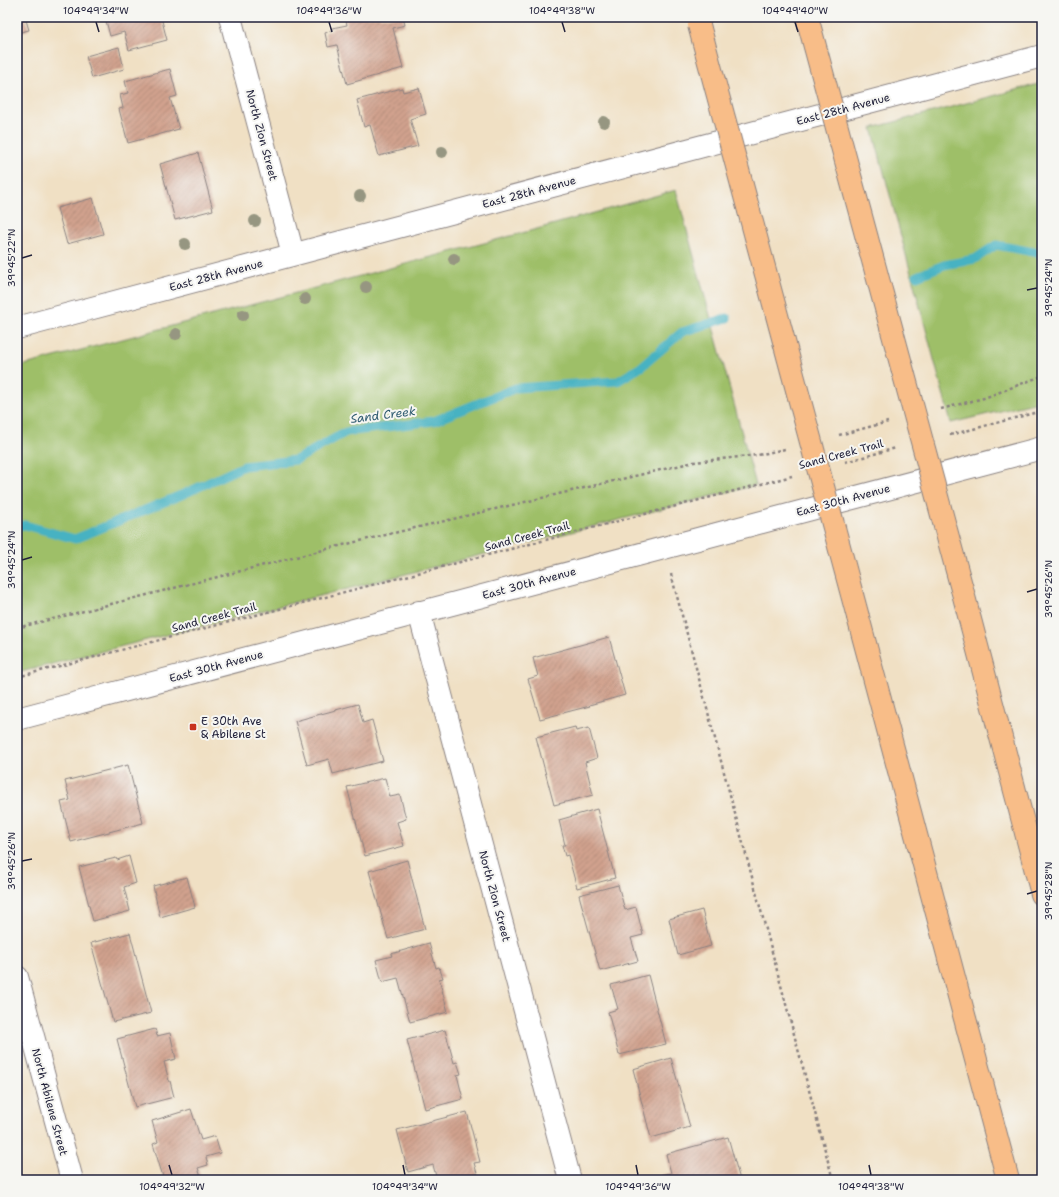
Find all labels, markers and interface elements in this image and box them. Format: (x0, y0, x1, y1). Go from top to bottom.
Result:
text: 104°49'34"W (63, 4, 129, 17)
text: 104°49'36"W (296, 4, 362, 17)
text: 104°49'38"W (529, 4, 595, 17)
text: 104°49'40"W (762, 4, 829, 17)
street label: North Zion Street (242, 88, 281, 183)
street label: East 28th Avenue (795, 90, 892, 129)
street label: East 28th Avenue (481, 173, 578, 212)
text: 39°45'22"N (5, 229, 18, 287)
street label: East 28th Avenue (168, 256, 265, 295)
text: 39°45'24"N (1042, 259, 1055, 317)
water label: Sand Creek (349, 403, 417, 427)
street label: Sand Creek Trail (797, 436, 886, 473)
street label: East 30th Avenue (795, 481, 892, 520)
street label: Sand Creek Trail (483, 518, 572, 555)
text: 39°45'24"N (5, 531, 18, 589)
text: 39°45'26"N (1042, 560, 1055, 618)
street label: East 30th Avenue (481, 564, 578, 603)
street label: Sand Creek Trail (170, 599, 259, 636)
street label: East 30th Avenue (168, 647, 265, 686)
place label: E 30th Ave & Abilene St (201, 714, 266, 742)
marker: E 30th Ave & Abilene St (188, 722, 198, 732)
text: 39°45'26"N (5, 832, 18, 890)
street label: North Zion Street (475, 849, 514, 944)
text: 39°45'28"N (1042, 862, 1055, 920)
street label: North Abilene Street (28, 1047, 71, 1158)
text: 104°49'32"W (139, 1180, 205, 1193)
text: 104°49'34"W (372, 1180, 438, 1193)
text: 104°49'36"W (605, 1180, 671, 1193)
text: 104°49'38"W (838, 1180, 904, 1193)

